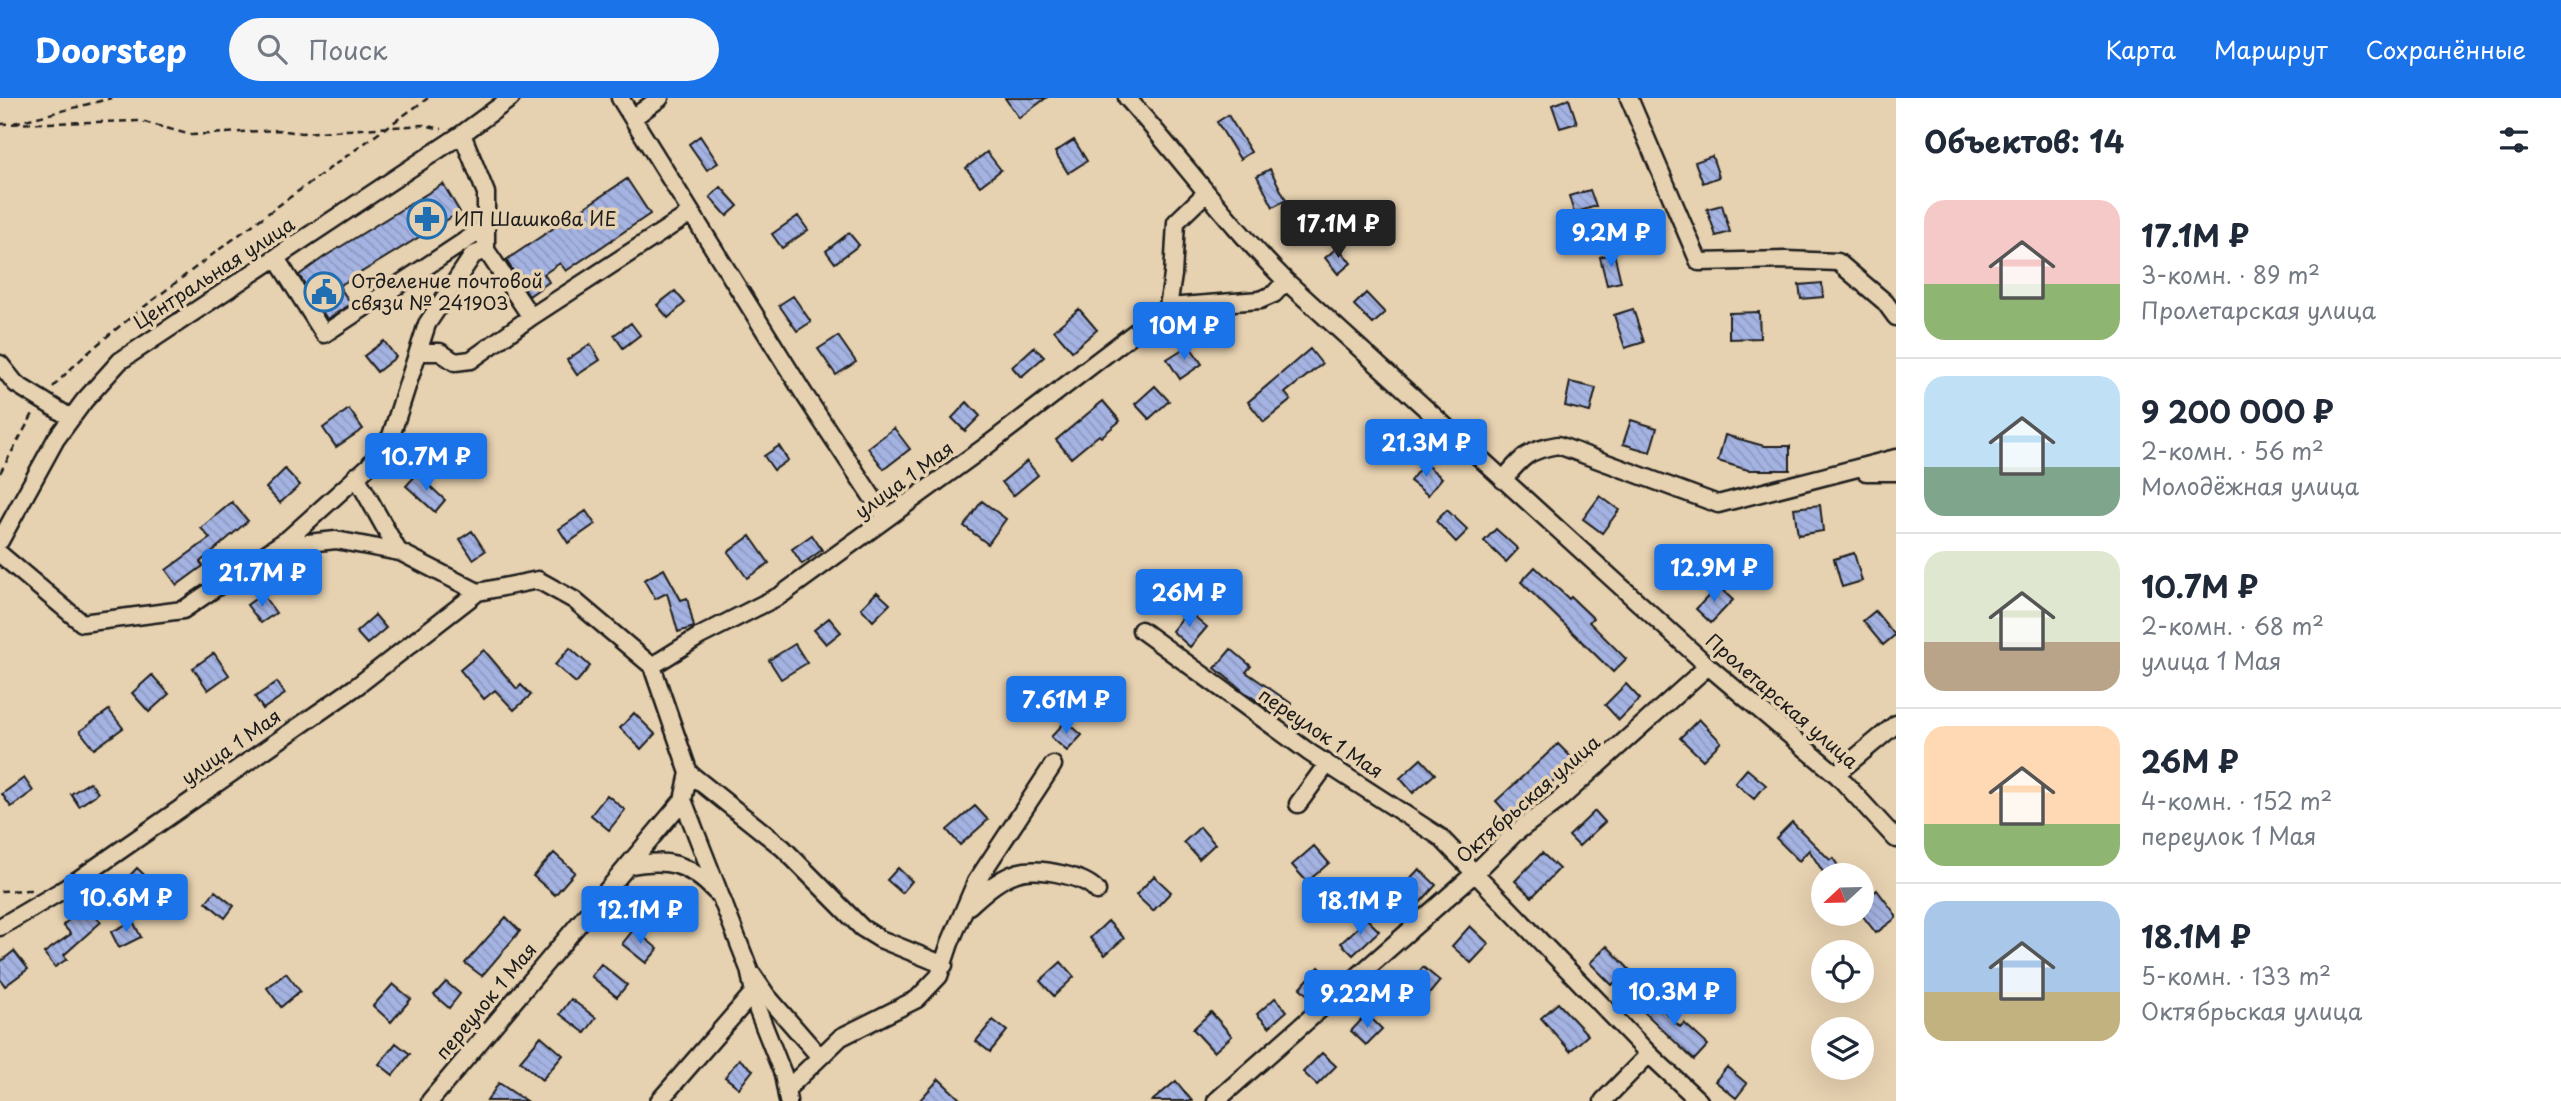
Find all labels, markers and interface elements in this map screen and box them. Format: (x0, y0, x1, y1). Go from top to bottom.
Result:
search box (229, 18, 719, 81)
text: Doorstep (35, 24, 187, 74)
icon: search (253, 30, 291, 68)
text: Поиск (309, 30, 388, 69)
text: Карта (2105, 31, 2176, 67)
text: Маршрут (2214, 31, 2328, 67)
text: Сохранённые (2366, 31, 2526, 67)
text: Объектов: 14 (1924, 118, 2124, 163)
icon: filters (2495, 121, 2533, 159)
pharmacy icon: ИП Шашкова ИЕ (406, 198, 448, 240)
pin: 17.1M ₽ (1273, 200, 1403, 260)
place label: ИП Шашкова ИЕ (454, 204, 617, 232)
text: 17.1M ₽ (1297, 205, 1379, 240)
street label: Центральная улица (127, 209, 300, 335)
pin: 9.2M ₽ (1554, 209, 1668, 269)
text: 17.1M ₽ (2141, 212, 2249, 257)
text: 9.2M ₽ (1572, 214, 1650, 249)
icon: home (1980, 228, 2064, 312)
text: 3-комн. · 89 m² (2141, 257, 2320, 292)
place label: Отделение почтовой связи № 241903 (351, 266, 543, 316)
public building icon: Отделение почтовой связи № 241903 (303, 271, 345, 313)
text: Пролетарская улица (2141, 292, 2376, 327)
pin: 10M ₽ (1135, 302, 1233, 362)
text: 10M ₽ (1149, 307, 1219, 342)
text: 9 200 000 ₽ (2141, 388, 2333, 433)
icon: home (1980, 404, 2064, 488)
pin: 21.3M ₽ (1361, 420, 1491, 479)
text: 21.3M ₽ (1381, 424, 1471, 459)
text: 2-комн. · 56 m² (2141, 433, 2324, 468)
pin: 10.7M ₽ (361, 434, 491, 493)
street label: улица 1 Мая (848, 434, 959, 525)
text: 10.7M ₽ (381, 438, 471, 473)
text: Молодёжная улица (2141, 468, 2359, 503)
pin: 12.9M ₽ (1649, 545, 1779, 604)
text: 12.9M ₽ (1670, 549, 1758, 584)
pin: 21.7M ₽ (197, 550, 327, 609)
text: 21.7M ₽ (218, 554, 306, 589)
text: 10.7M ₽ (2141, 563, 2258, 608)
pin: 26M ₽ (1140, 570, 1238, 629)
text: 26M ₽ (1152, 574, 1226, 609)
icon: home (1980, 579, 2064, 663)
text: 2-комн. · 68 m² (2141, 608, 2324, 643)
street label: Пролетарская улица (1700, 626, 1865, 774)
text: улица 1 Мая (2141, 643, 2281, 678)
pin: 7.61M ₽ (1001, 676, 1131, 736)
street label: переулок 1 Мая (1254, 680, 1389, 784)
text: 7.61M ₽ (1022, 681, 1110, 716)
street label: улица 1 Мая (175, 701, 286, 791)
street label: Октябрьская улица (1449, 728, 1606, 869)
text: 26M ₽ (2141, 738, 2239, 783)
icon: home (1980, 754, 2064, 838)
text: 4-комн. · 152 m² (2141, 783, 2332, 818)
text: переулок 1 Мая (2141, 818, 2316, 853)
north arrow (1811, 863, 1874, 926)
map controls (1811, 863, 1874, 1080)
pin: 10.6M ₽ (61, 874, 191, 934)
pin: 18.1M ₽ (1295, 878, 1425, 937)
text: 10.6M ₽ (80, 879, 172, 914)
text: 18.1M ₽ (1318, 882, 1402, 917)
pin: 12.1M ₽ (575, 886, 705, 946)
text: 12.1M ₽ (597, 891, 683, 926)
text: 18.1M ₽ (2141, 913, 2251, 958)
icon: home (1980, 929, 2064, 1013)
street label: переулок 1 Мая (428, 936, 543, 1065)
button: locate (1811, 940, 1874, 1003)
text: 5-комн. · 133 m² (2141, 958, 2331, 993)
pin: 10.3M ₽ (1609, 968, 1739, 1028)
pin: 9.22M ₽ (1302, 970, 1432, 1030)
text: 10.3M ₽ (1628, 973, 1720, 1008)
text: 9.22M ₽ (1320, 975, 1414, 1010)
text: Октябрьская улица (2141, 993, 2362, 1028)
button: layers (1811, 1017, 1874, 1080)

